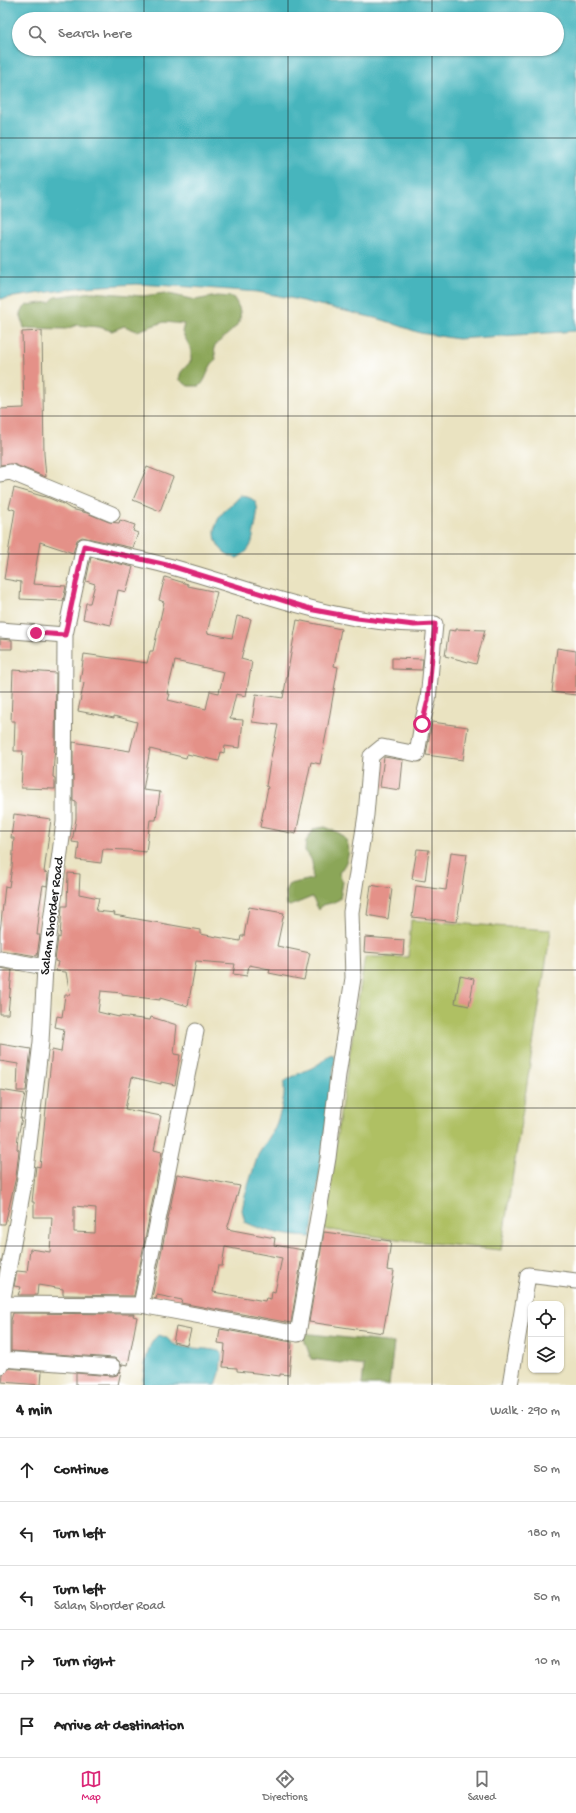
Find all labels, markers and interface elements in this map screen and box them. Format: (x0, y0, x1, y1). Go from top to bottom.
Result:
search box (12, 12, 564, 56)
icon: search (26, 23, 48, 45)
text: Search here (58, 25, 132, 43)
route end (27, 624, 45, 642)
route start (413, 715, 431, 733)
street label: Salam Shorder Road (37, 854, 69, 976)
map controls (528, 1301, 564, 1373)
button: locate (528, 1301, 564, 1337)
button: layers (528, 1337, 564, 1373)
text: 4 min (16, 1401, 52, 1421)
text: Walk · 290 m (490, 1404, 560, 1419)
icon: ahead (16, 1459, 38, 1481)
text: Continue (54, 1461, 108, 1479)
text: 50 m (533, 1462, 560, 1477)
icon: left (16, 1523, 38, 1545)
text: Turn left (54, 1525, 105, 1543)
text: 180 m (528, 1526, 560, 1541)
text: Turn left (54, 1581, 105, 1599)
icon: left (16, 1587, 38, 1609)
text: 50 m (533, 1590, 560, 1605)
text: Salam Shorder Road (54, 1599, 164, 1614)
icon: right (16, 1651, 38, 1673)
text: Turn right (54, 1653, 114, 1671)
text: 10 m (535, 1654, 560, 1669)
icon: arrive (16, 1715, 38, 1737)
text: Arrive at destination (54, 1717, 184, 1735)
tab: Map (80, 1768, 102, 1804)
tab: Directions (263, 1768, 307, 1804)
tab: Saved (468, 1768, 496, 1804)

